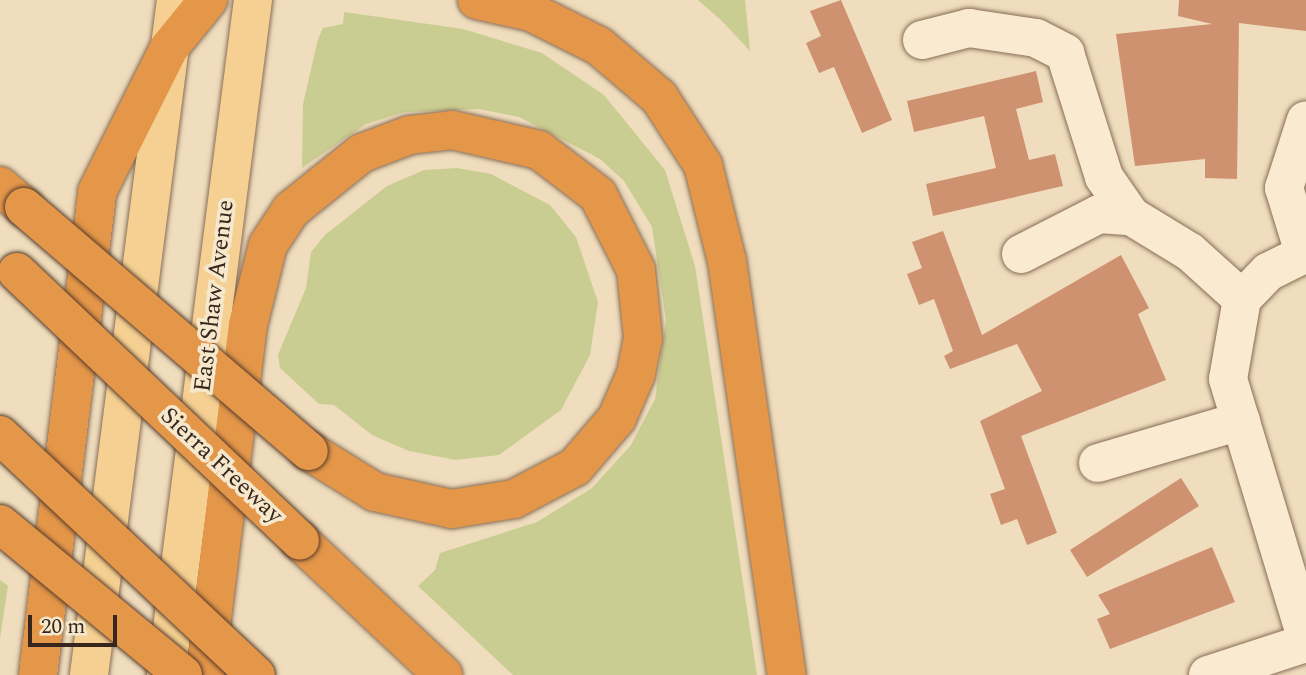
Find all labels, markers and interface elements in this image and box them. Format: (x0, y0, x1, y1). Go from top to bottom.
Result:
street label: East Shaw Avenue (189, 198, 241, 394)
street label: Sierra Freeway (154, 402, 288, 530)
scale bar (32, 602, 121, 646)
text: 20 m (41, 611, 85, 643)

